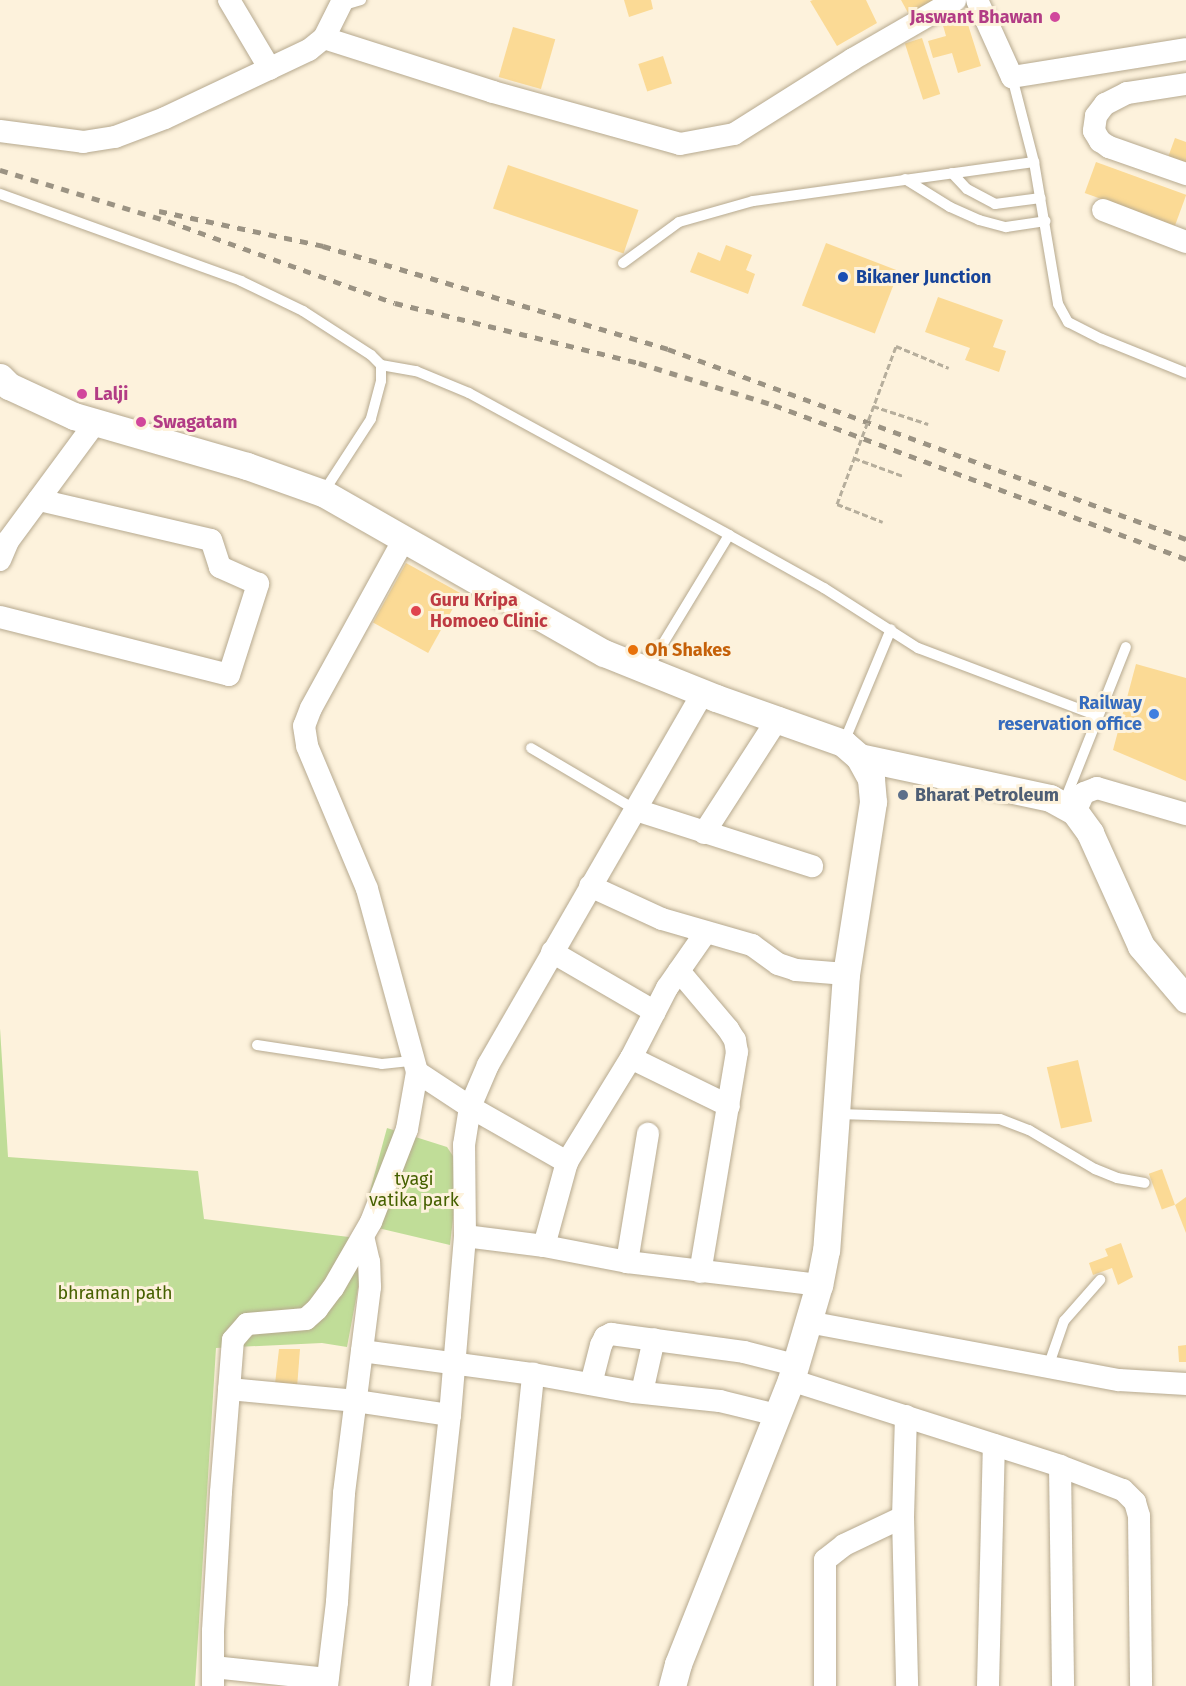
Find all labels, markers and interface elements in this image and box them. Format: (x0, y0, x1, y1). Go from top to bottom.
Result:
place label: Jaswant Bhawan (910, 6, 1043, 28)
marker: Jaswant Bhawan (1048, 10, 1062, 24)
place label: Bikaner Junction (856, 266, 991, 288)
marker: Bikaner Junction (834, 268, 852, 286)
place label: Lalji (94, 383, 128, 405)
marker: Lalji (75, 387, 89, 401)
place label: Swagatam (153, 411, 237, 433)
marker: Swagatam (134, 415, 148, 429)
place label: Guru Kripa Homoeo Clinic (430, 590, 548, 632)
marker: Guru Kripa Homoeo Clinic (407, 602, 425, 620)
place label: Oh Shakes (645, 639, 731, 661)
marker: Oh Shakes (626, 643, 640, 657)
place label: Railway reservation office (998, 693, 1142, 736)
marker: Railway reservation office (1147, 707, 1161, 721)
place label: Bharat Petroleum (915, 784, 1059, 806)
marker: Bharat Petroleum (896, 788, 910, 802)
park label: tyagi vatika park (369, 1169, 459, 1212)
park label: bhraman path (57, 1282, 173, 1304)

